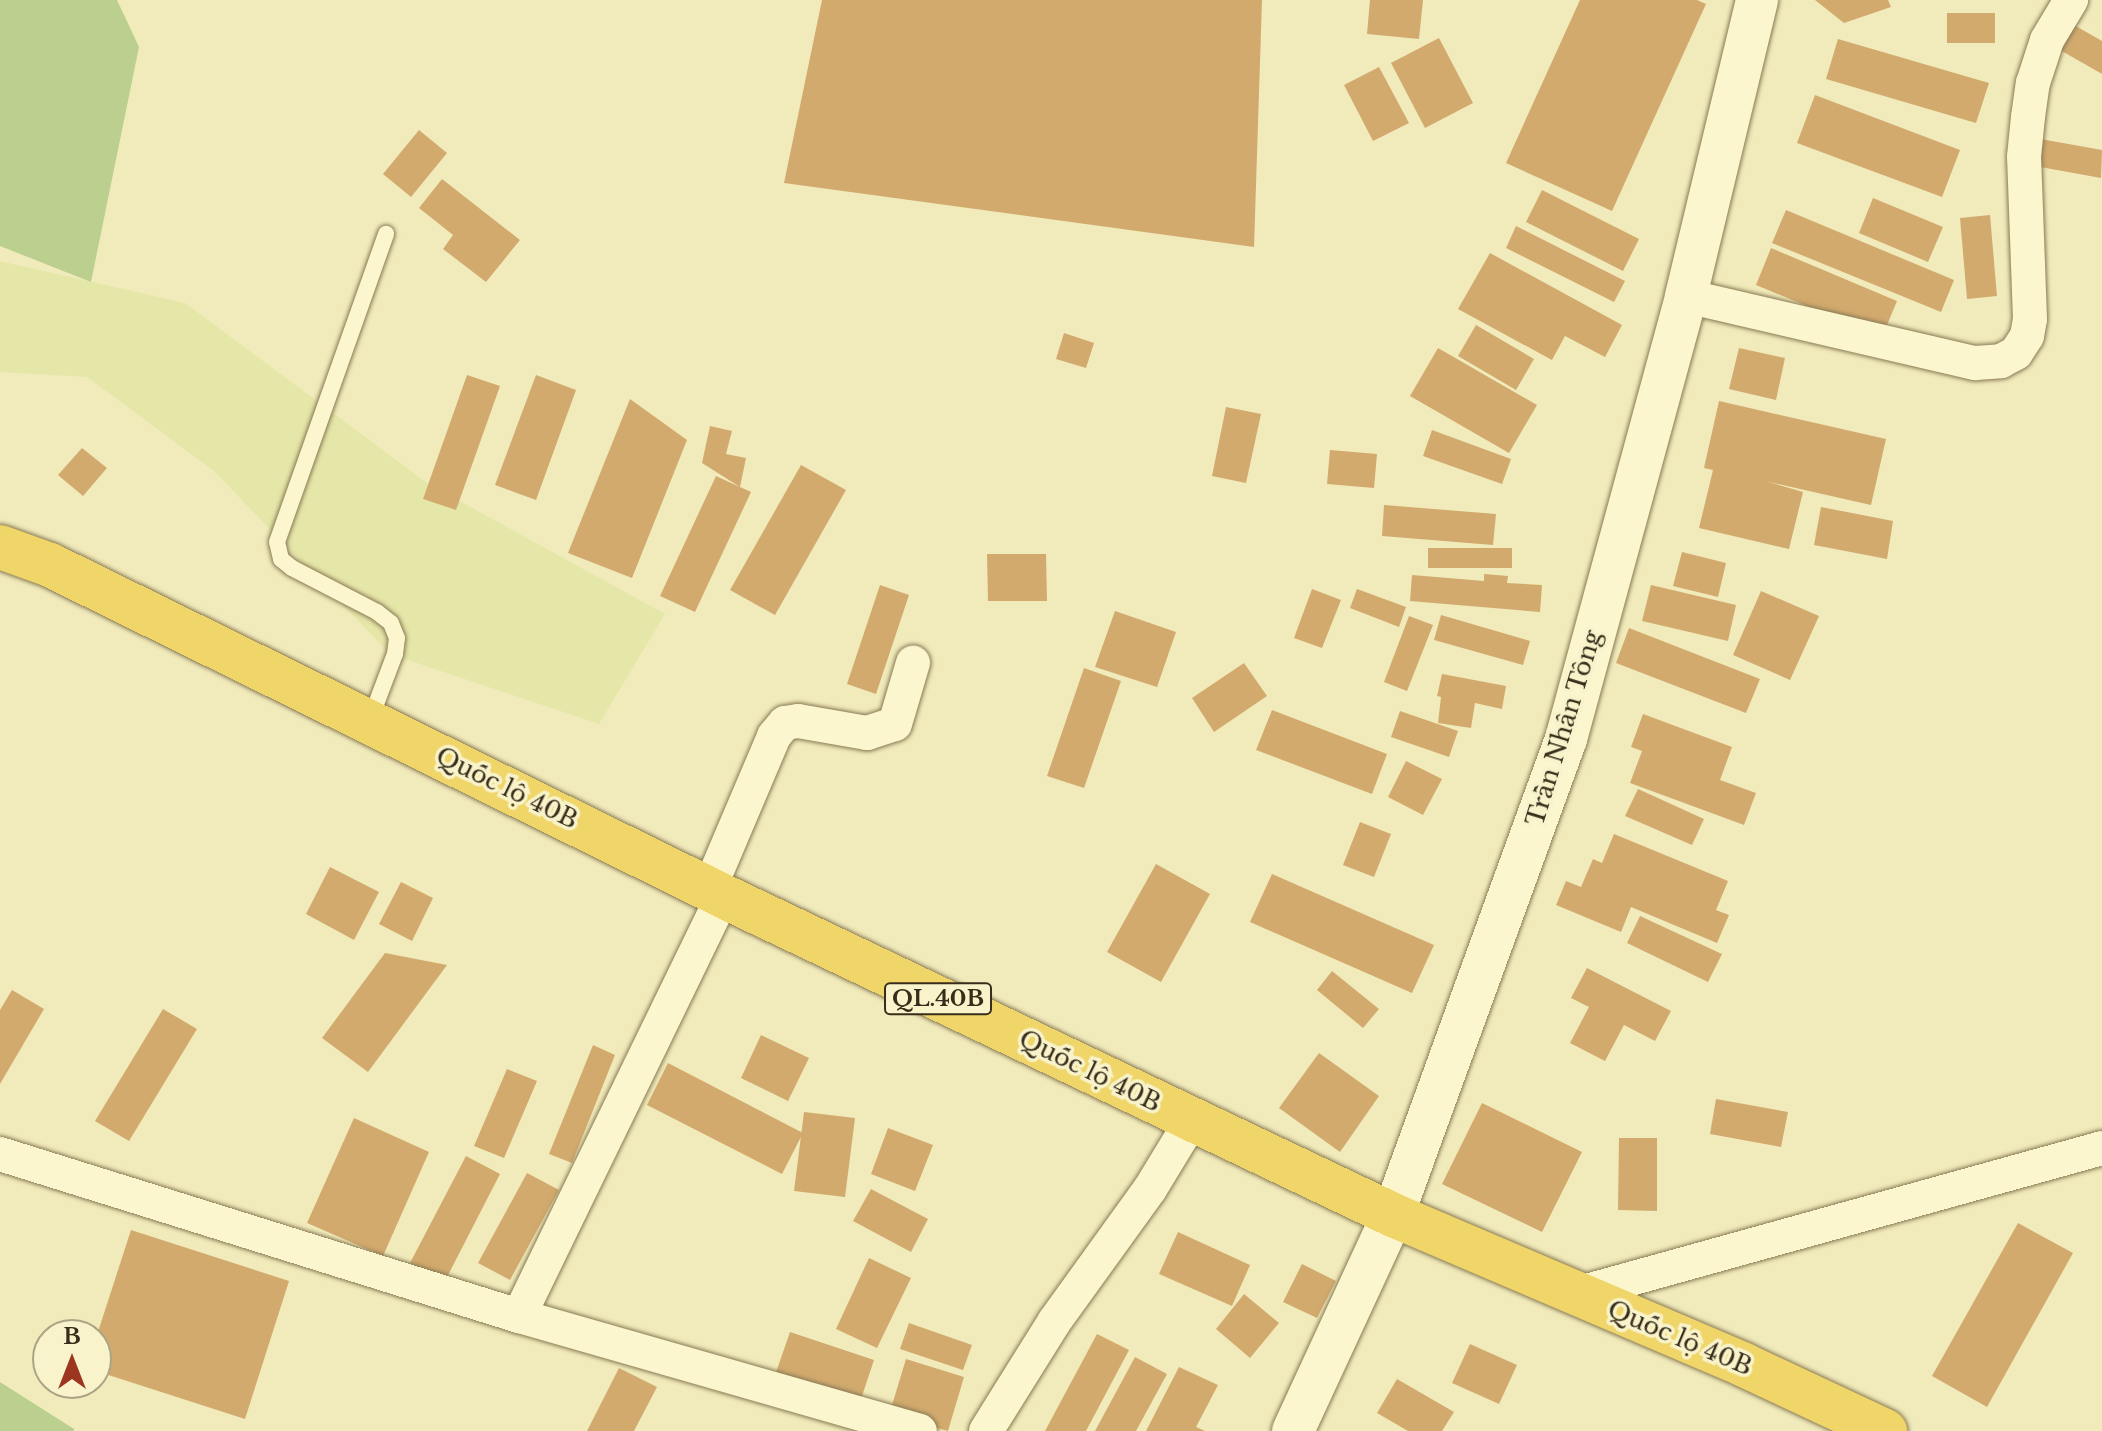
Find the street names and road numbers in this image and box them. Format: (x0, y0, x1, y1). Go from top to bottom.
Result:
street label: Trần Nhân Tông (1520, 626, 1608, 830)
street label: Quốc lộ 40B (431, 741, 583, 835)
road number: QL.40B (884, 981, 992, 1017)
street label: Quốc lộ 40B (1014, 1024, 1166, 1118)
street label: Quốc lộ 40B (1603, 1295, 1757, 1381)

